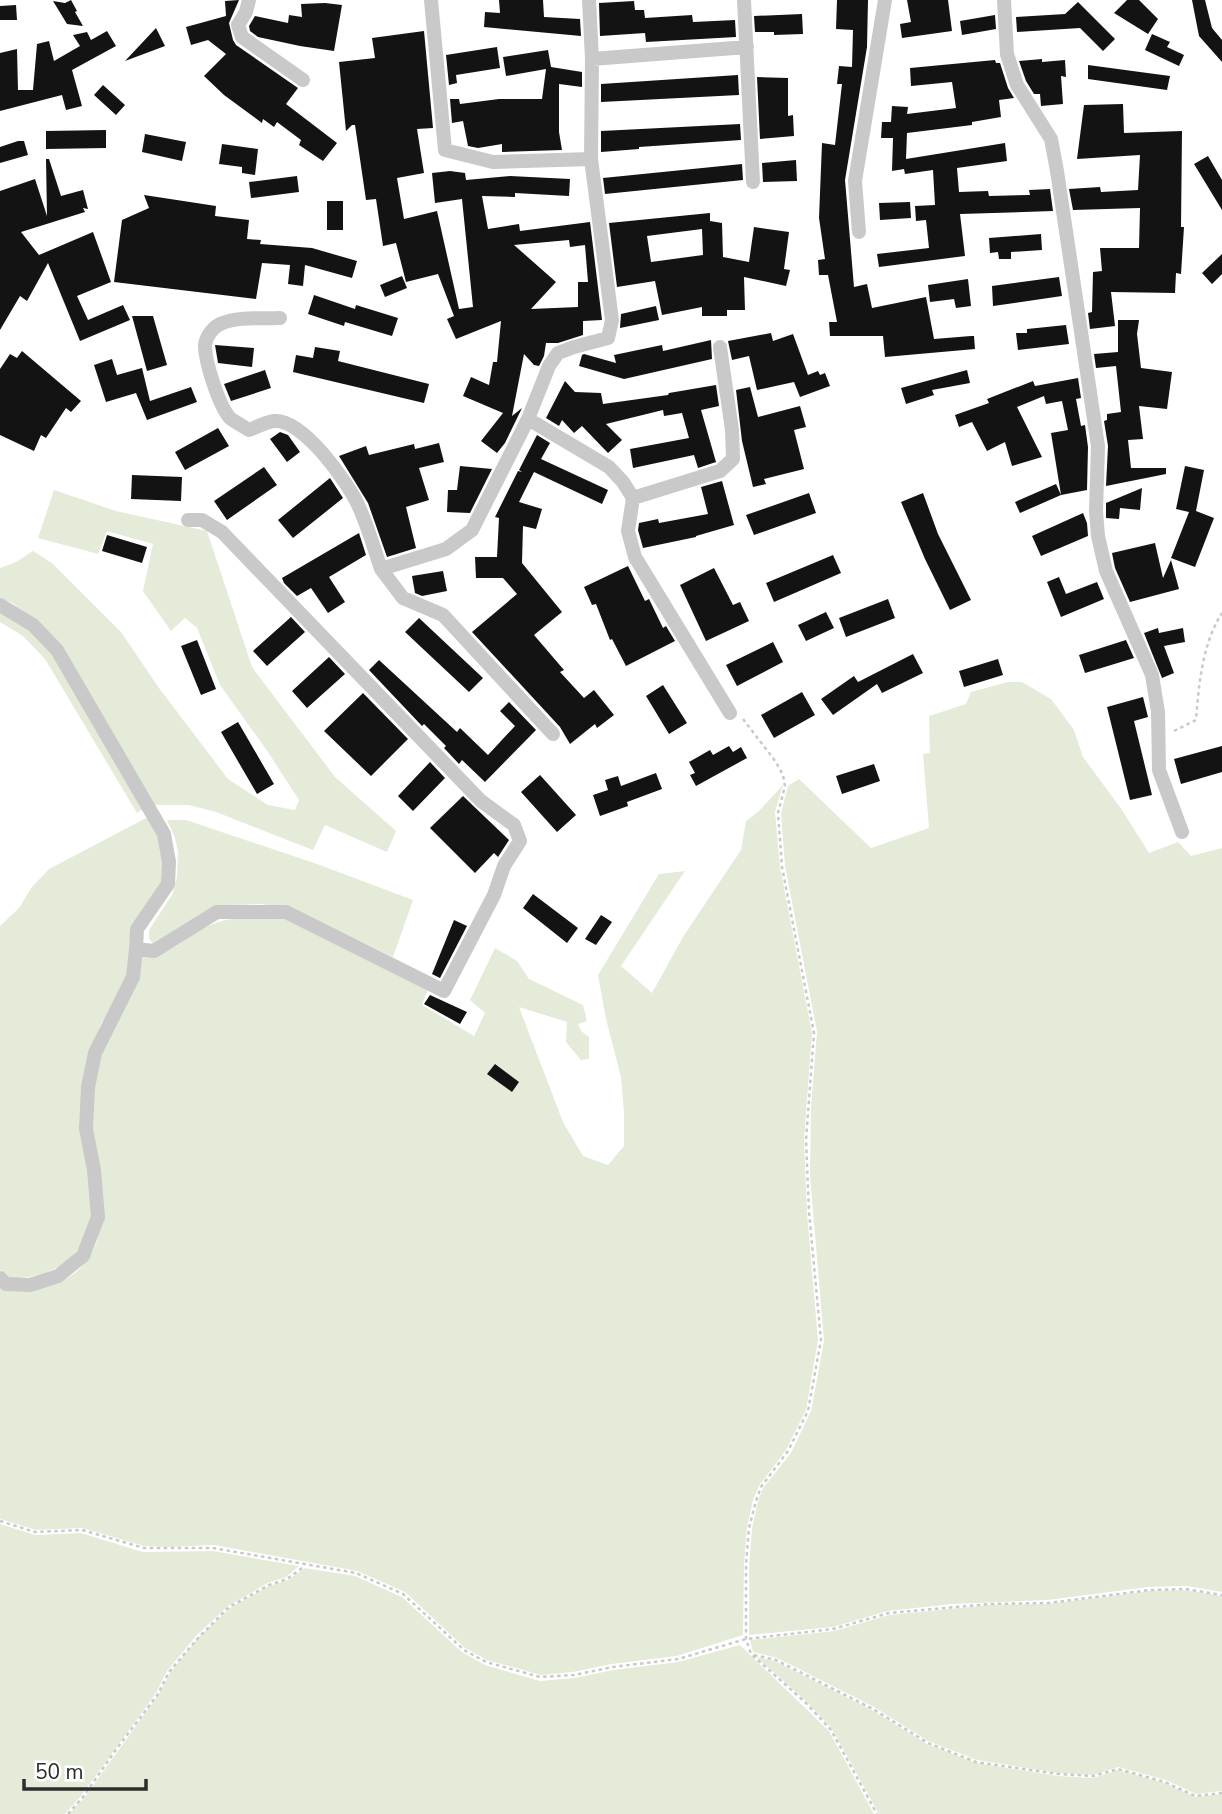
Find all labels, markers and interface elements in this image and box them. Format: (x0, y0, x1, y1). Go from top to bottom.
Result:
scale bar (24, 1748, 147, 1792)
text: 50 m (35, 1758, 84, 1786)

